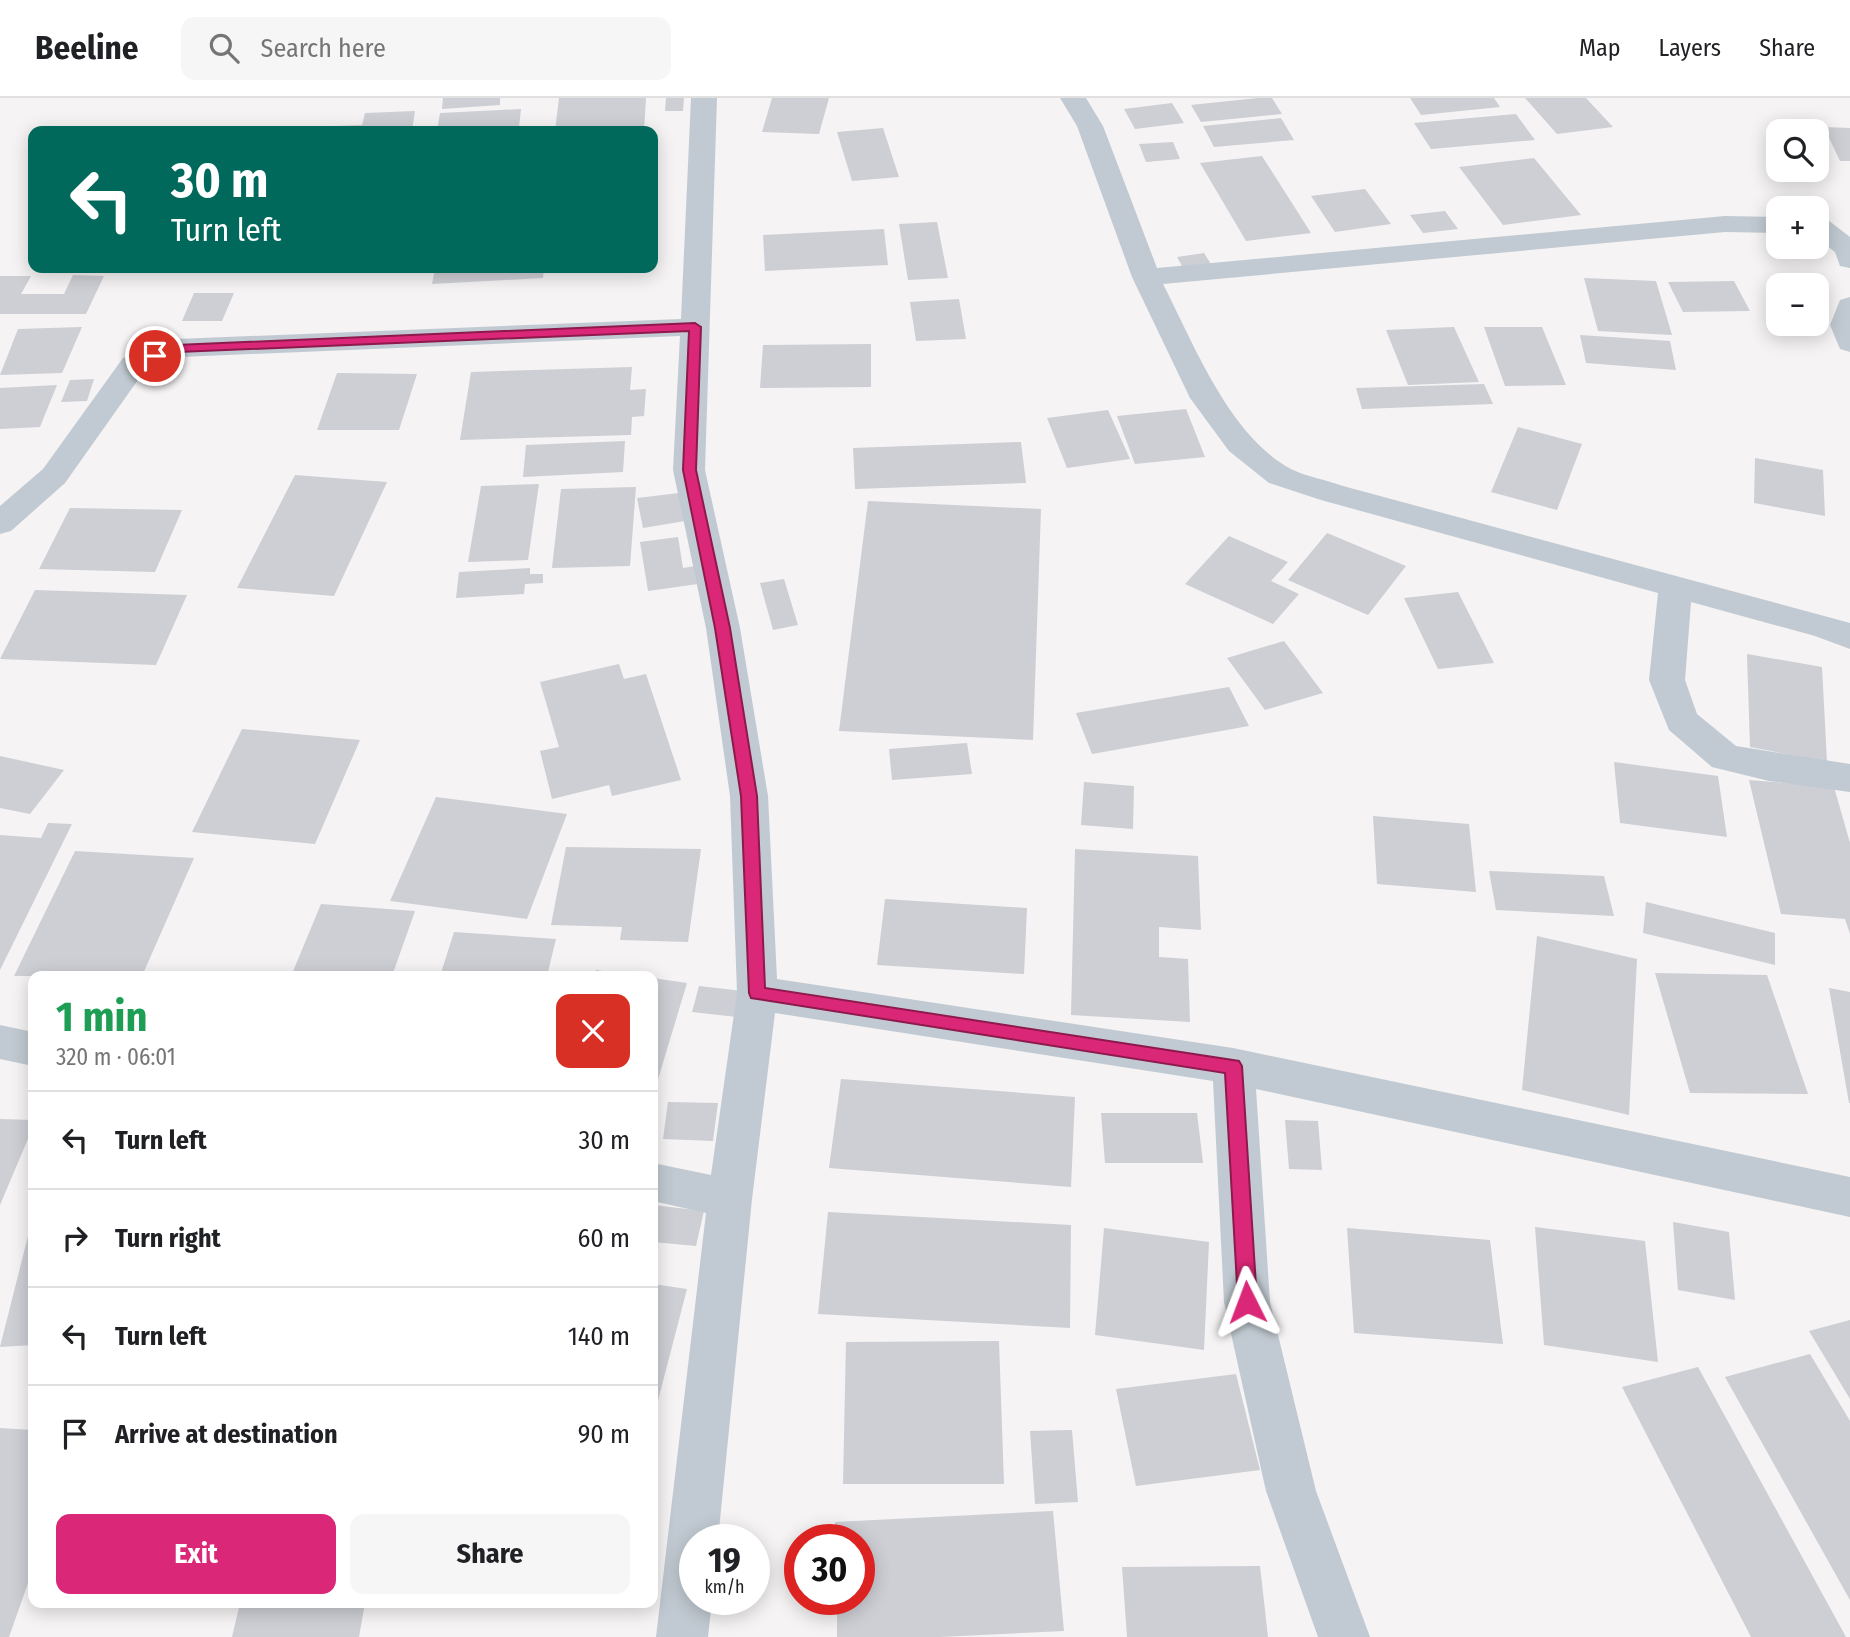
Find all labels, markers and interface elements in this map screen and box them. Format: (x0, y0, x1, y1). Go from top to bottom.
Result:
search box (181, 17, 671, 80)
text: Beeline (35, 28, 139, 68)
icon: search (205, 29, 243, 67)
text: Search here (261, 33, 386, 64)
text: Map (1579, 34, 1621, 62)
text: Layers (1659, 34, 1721, 62)
text: Share (1759, 34, 1815, 62)
map controls (1766, 119, 1829, 336)
button: search (1766, 119, 1829, 182)
text: 30 m (171, 151, 269, 210)
icon: left (56, 154, 147, 245)
button: + (1766, 196, 1829, 259)
text: Turn left (171, 211, 281, 249)
button: − (1766, 273, 1829, 336)
pin (125, 326, 185, 386)
icon: arrive (136, 337, 174, 375)
text: 1 min (56, 992, 147, 1042)
button: close (556, 994, 630, 1068)
text: 320 m · 06:01 (56, 1043, 176, 1071)
icon: left (56, 1121, 94, 1159)
text: Turn left (115, 1125, 207, 1156)
text: 30 m (579, 1125, 630, 1156)
icon: right (56, 1219, 94, 1257)
text: Turn right (115, 1223, 221, 1254)
text: 60 m (577, 1223, 630, 1254)
position arrow (1210, 1265, 1284, 1339)
icon: left (56, 1317, 94, 1355)
text: Turn left (115, 1321, 207, 1352)
text: 140 m (568, 1321, 630, 1352)
icon: arrive (56, 1415, 94, 1453)
text: Arrive at destination (115, 1419, 338, 1450)
text: 90 m (578, 1419, 630, 1450)
button: Exit (56, 1514, 336, 1594)
button: Share (350, 1514, 630, 1594)
speed limit sign: 30 (784, 1524, 875, 1615)
text: 19 (708, 1539, 741, 1581)
text: km/h (704, 1576, 745, 1598)

